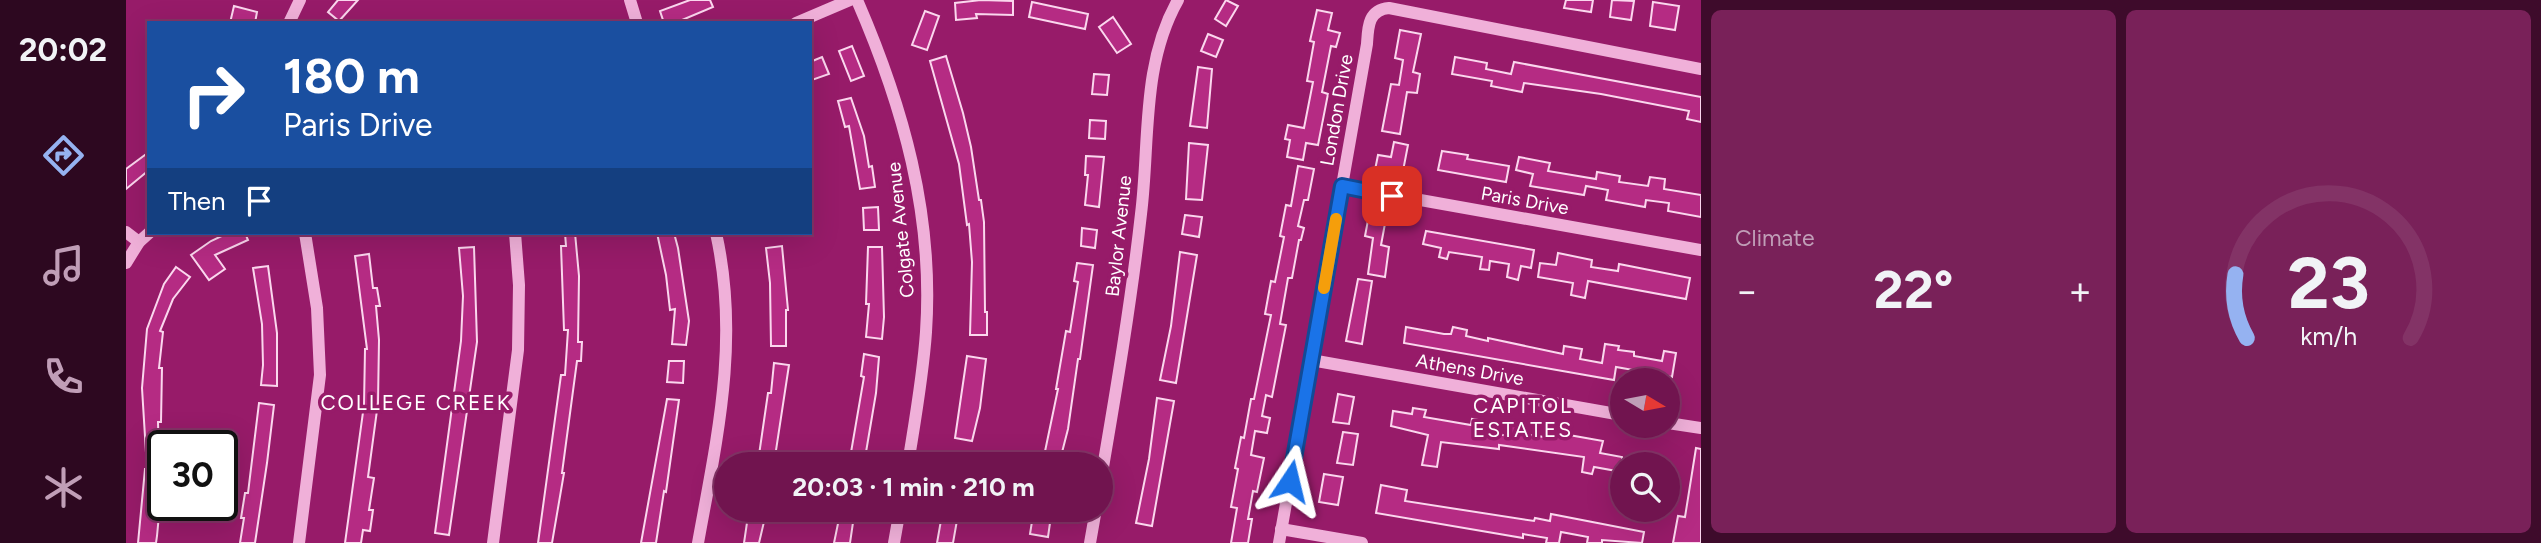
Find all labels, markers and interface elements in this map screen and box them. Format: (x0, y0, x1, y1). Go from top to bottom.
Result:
text: 20:02 (19, 31, 107, 69)
text: 180 m (283, 46, 420, 105)
icon: right (168, 49, 259, 140)
street label: London Drive (1315, 53, 1358, 168)
text: Paris Drive (283, 106, 433, 144)
icon: directions (39, 131, 88, 180)
street label: Colgate Avenue (882, 161, 919, 299)
pin (1362, 166, 1422, 226)
street label: Baylor Avenue (1101, 174, 1136, 298)
icon: arrive (1373, 177, 1411, 215)
street label: Paris Drive (1479, 181, 1571, 220)
icon: arrive (240, 182, 278, 220)
text: Then (168, 185, 226, 217)
text: Climate (1735, 224, 1814, 252)
text: 23 (2287, 239, 2370, 326)
icon: music (39, 241, 88, 290)
text: 22° (1874, 259, 1953, 321)
text: − (1735, 268, 1759, 314)
text: + (2068, 268, 2092, 314)
text: km/h (2300, 320, 2357, 350)
street label: Athens Drive (1414, 349, 1526, 390)
icon: phone (39, 352, 88, 401)
north arrow (1610, 368, 1680, 438)
map controls (1610, 368, 1680, 522)
district label: COLLEGE CREEK (320, 390, 512, 415)
district label: CAPITOL ESTATES (1473, 393, 1573, 442)
speed limit sign: 30 (147, 430, 238, 521)
position arrow (1253, 444, 1327, 518)
button: search (1610, 452, 1680, 522)
icon: climate (39, 463, 88, 512)
text: 20:03 · 1 min · 210 m (792, 471, 1035, 503)

